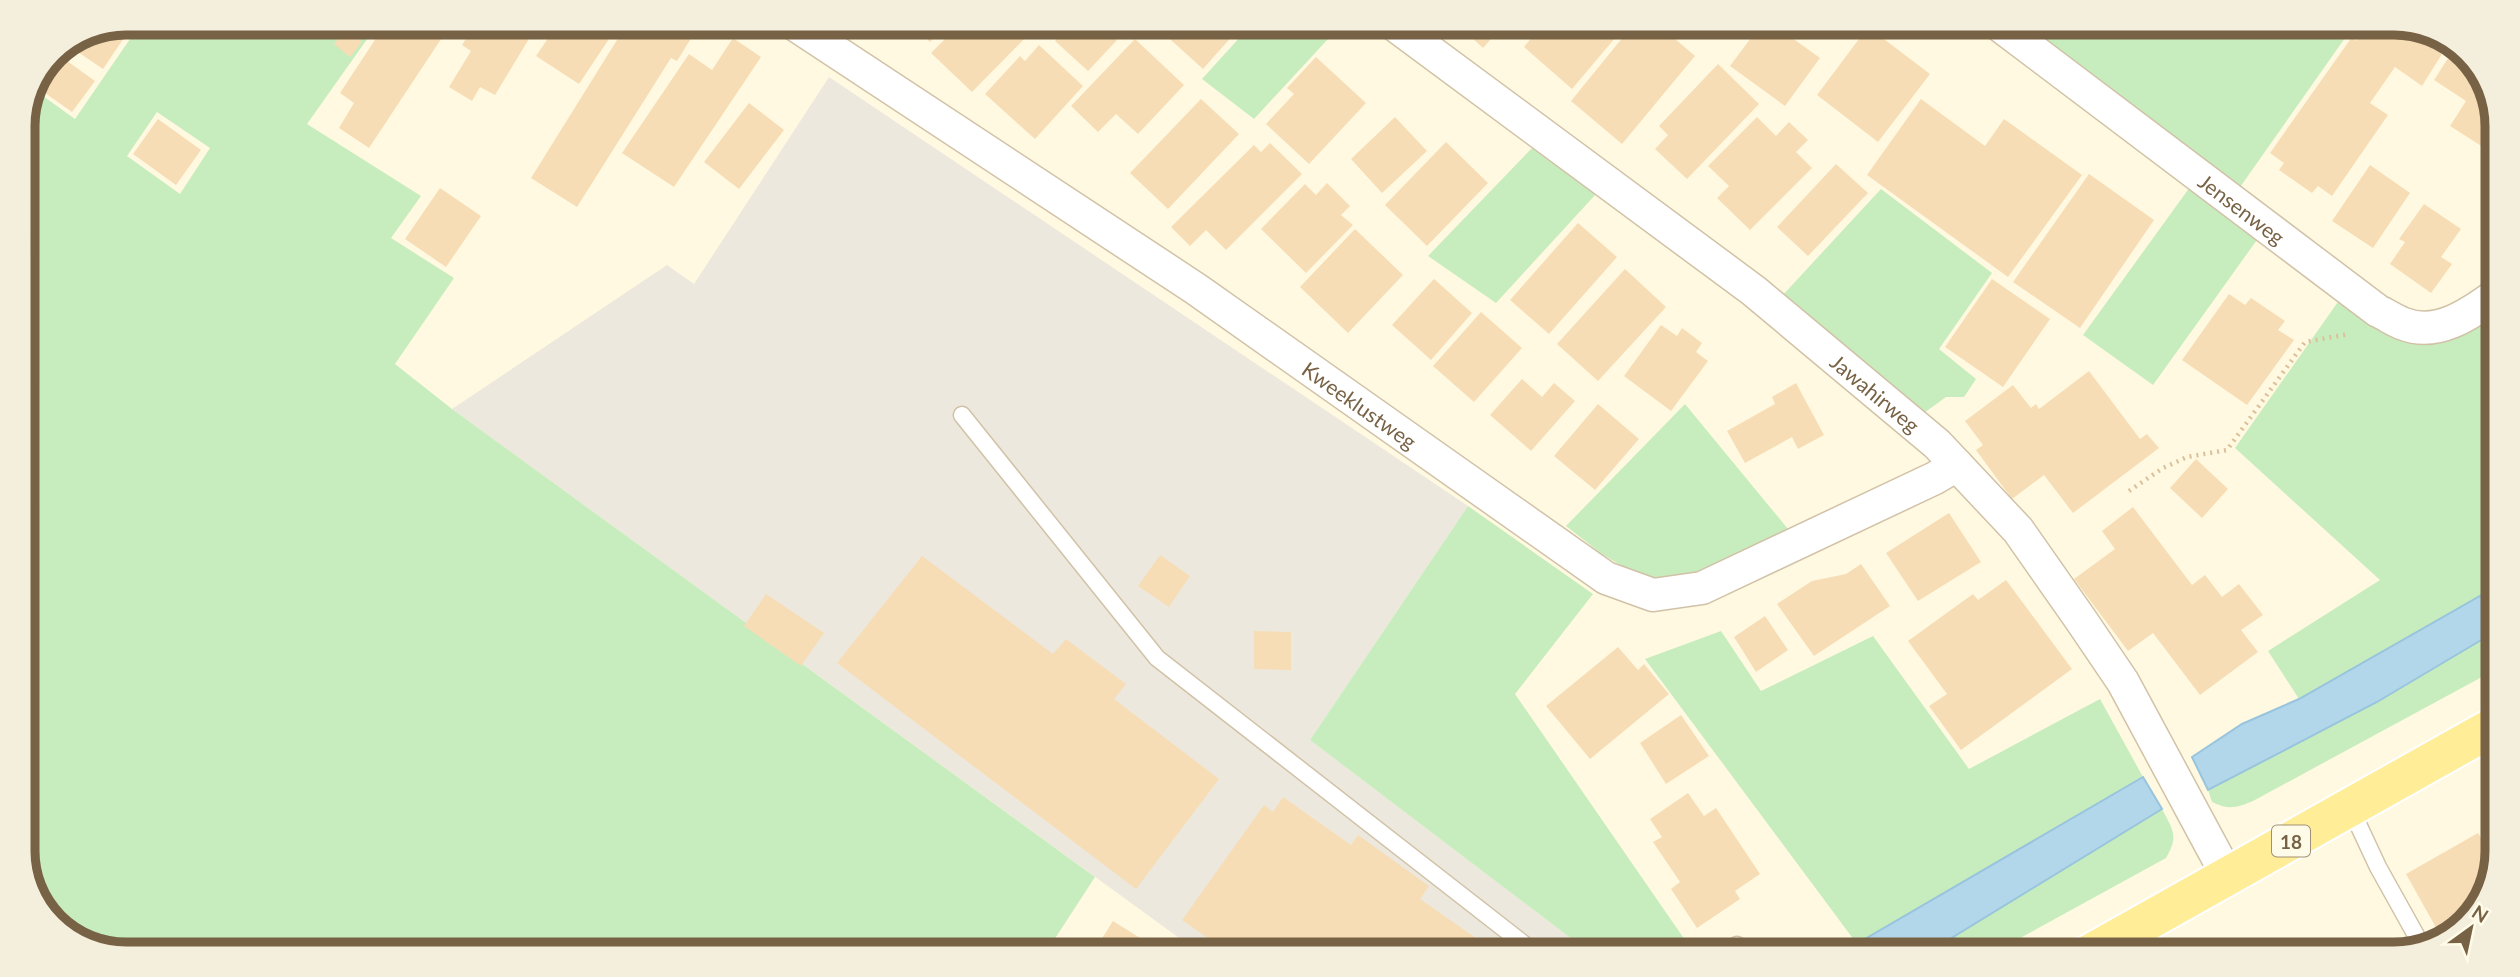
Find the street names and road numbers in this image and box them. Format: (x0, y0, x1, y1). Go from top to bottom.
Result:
street label: Jensenweg (2194, 168, 2290, 249)
street label: Jawahirweg (1826, 348, 1925, 437)
street label: Kweeklustweg (1298, 356, 1422, 453)
road number: 18 (2272, 826, 2310, 856)

